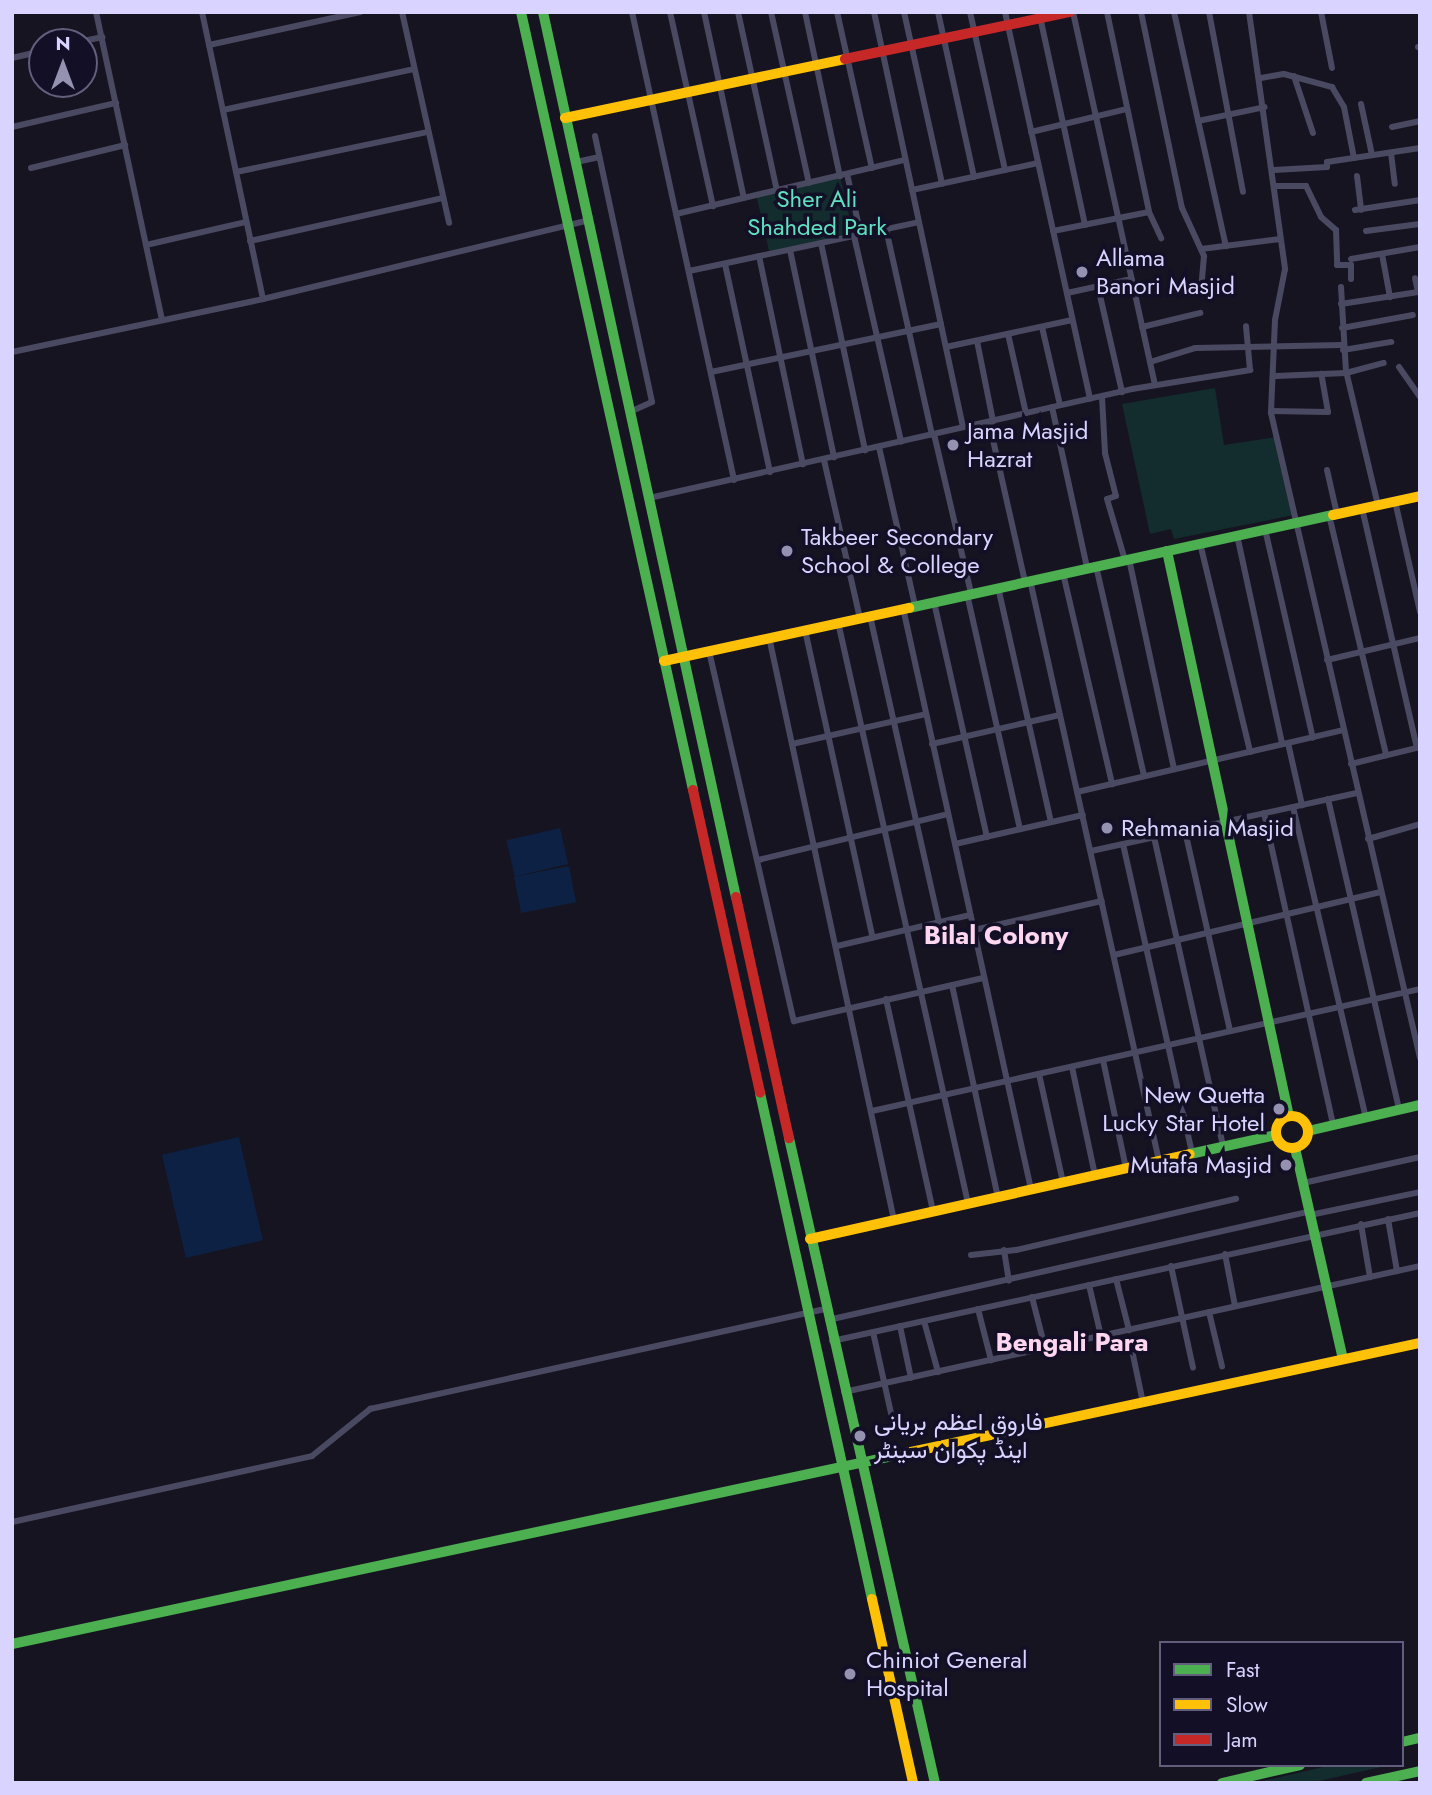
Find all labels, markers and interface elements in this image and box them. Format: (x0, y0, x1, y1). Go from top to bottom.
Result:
north arrow (28, 28, 98, 98)
text: N (55, 30, 71, 57)
park label: Sher Ali Shahded Park (747, 185, 887, 241)
place label: Allama Banori Masjid (1096, 244, 1235, 300)
marker: Allama Banori Masjid (1074, 264, 1090, 280)
place label: Jama Masjid Hazrat (967, 417, 1088, 473)
marker: Jama Masjid Hazrat (945, 437, 961, 453)
place label: Takbeer Secondary School & College (801, 523, 993, 579)
marker: Takbeer Secondary School & College (779, 543, 795, 559)
place label: Rehmania Masjid (1121, 814, 1294, 842)
marker: Rehmania Masjid (1099, 820, 1115, 836)
district label: Bilal Colony (924, 920, 1068, 952)
place label: New Quetta Lucky Star Hotel (1102, 1081, 1265, 1137)
marker: New Quetta Lucky Star Hotel (1271, 1101, 1287, 1117)
place label: Mutafa Masjid (1130, 1151, 1272, 1179)
marker: Mutafa Masjid (1278, 1157, 1294, 1173)
district label: Bengali Para (995, 1327, 1149, 1359)
place label: فاروق اعظم بریانی اینڈ پکوان سینٹر (874, 1408, 1043, 1464)
marker: فاروق اعظم بریانی اینڈ پکوان سینٹر (852, 1428, 868, 1444)
legend (1159, 1641, 1404, 1767)
place label: Chiniot General Hospital (866, 1646, 1027, 1702)
text: Fast (1226, 1655, 1259, 1685)
marker: Chiniot General Hospital (840, 1664, 860, 1684)
text: Slow (1226, 1690, 1268, 1720)
text: Jam (1226, 1725, 1258, 1755)

